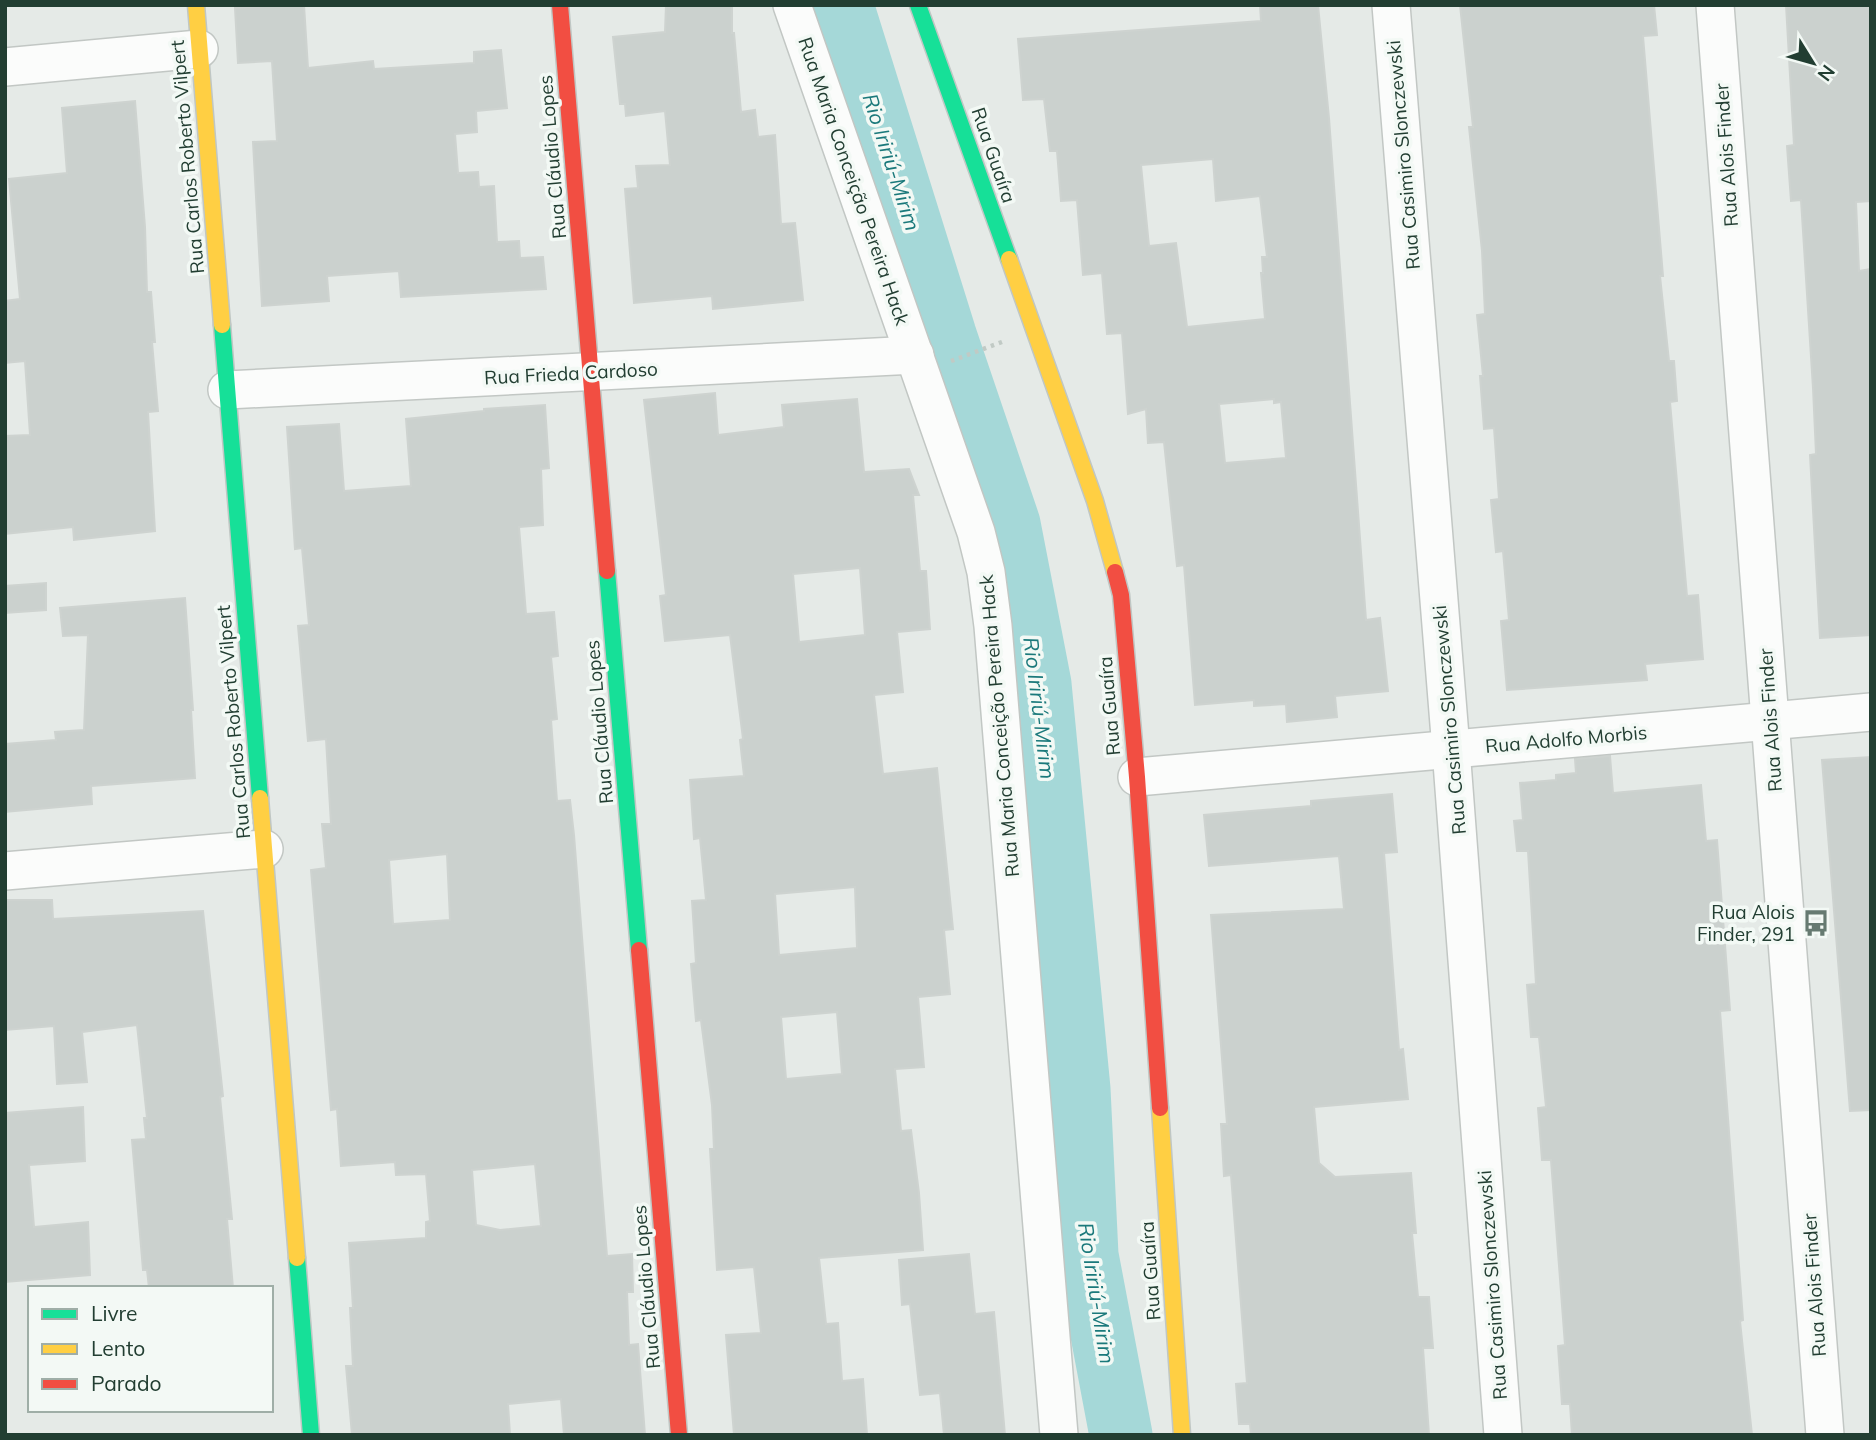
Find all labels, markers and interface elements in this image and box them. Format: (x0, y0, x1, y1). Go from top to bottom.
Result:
north arrow (1778, 28, 1848, 98)
street label: Rua Maria Conceição Pereira Hack (793, 34, 915, 328)
street label: Rua Carlos Roberto Vilpert (165, 39, 209, 275)
street label: Rua Casimiro Slonczewski (1381, 39, 1425, 271)
text: N (1813, 60, 1840, 86)
street label: Rua Cláudio Lopes (533, 74, 571, 240)
street label: Rua Alois Finder (1709, 82, 1743, 228)
water label: Rio Iririú-Mirim (858, 90, 926, 234)
street label: Rua Guaíra (966, 104, 1022, 206)
street label: Rua Frieda Cardoso (484, 356, 658, 390)
street label: Rua Maria Conceição Pereira Hack (974, 574, 1024, 878)
street label: Rua Carlos Roberto Vilpert (211, 604, 255, 840)
street label: Rua Casimiro Slonczewski (1427, 604, 1471, 836)
water label: Rio Iririú-Mirim (1018, 636, 1062, 780)
street label: Rua Cláudio Lopes (580, 639, 618, 805)
street label: Rua Alois Finder (1753, 647, 1787, 793)
street label: Rua Guaíra (1093, 655, 1125, 757)
street label: Rua Adolfo Morbis (1484, 720, 1648, 758)
place label: Rua Alois Finder, 291 (1697, 900, 1795, 946)
bus stop icon: Rua Alois Finder, 291 (1801, 908, 1831, 938)
street label: Rua Casimiro Slonczewski (1472, 1169, 1512, 1401)
street label: Rua Cláudio Lopes (627, 1204, 665, 1370)
street label: Rua Alois Finder (1797, 1212, 1831, 1358)
water label: Rio Iririú-Mirim (1073, 1220, 1121, 1366)
street label: Rua Guaíra (1135, 1221, 1165, 1321)
legend (28, 1286, 273, 1412)
text: Livre (91, 1300, 138, 1326)
text: Lento (91, 1335, 145, 1361)
text: Parado (91, 1370, 161, 1396)

